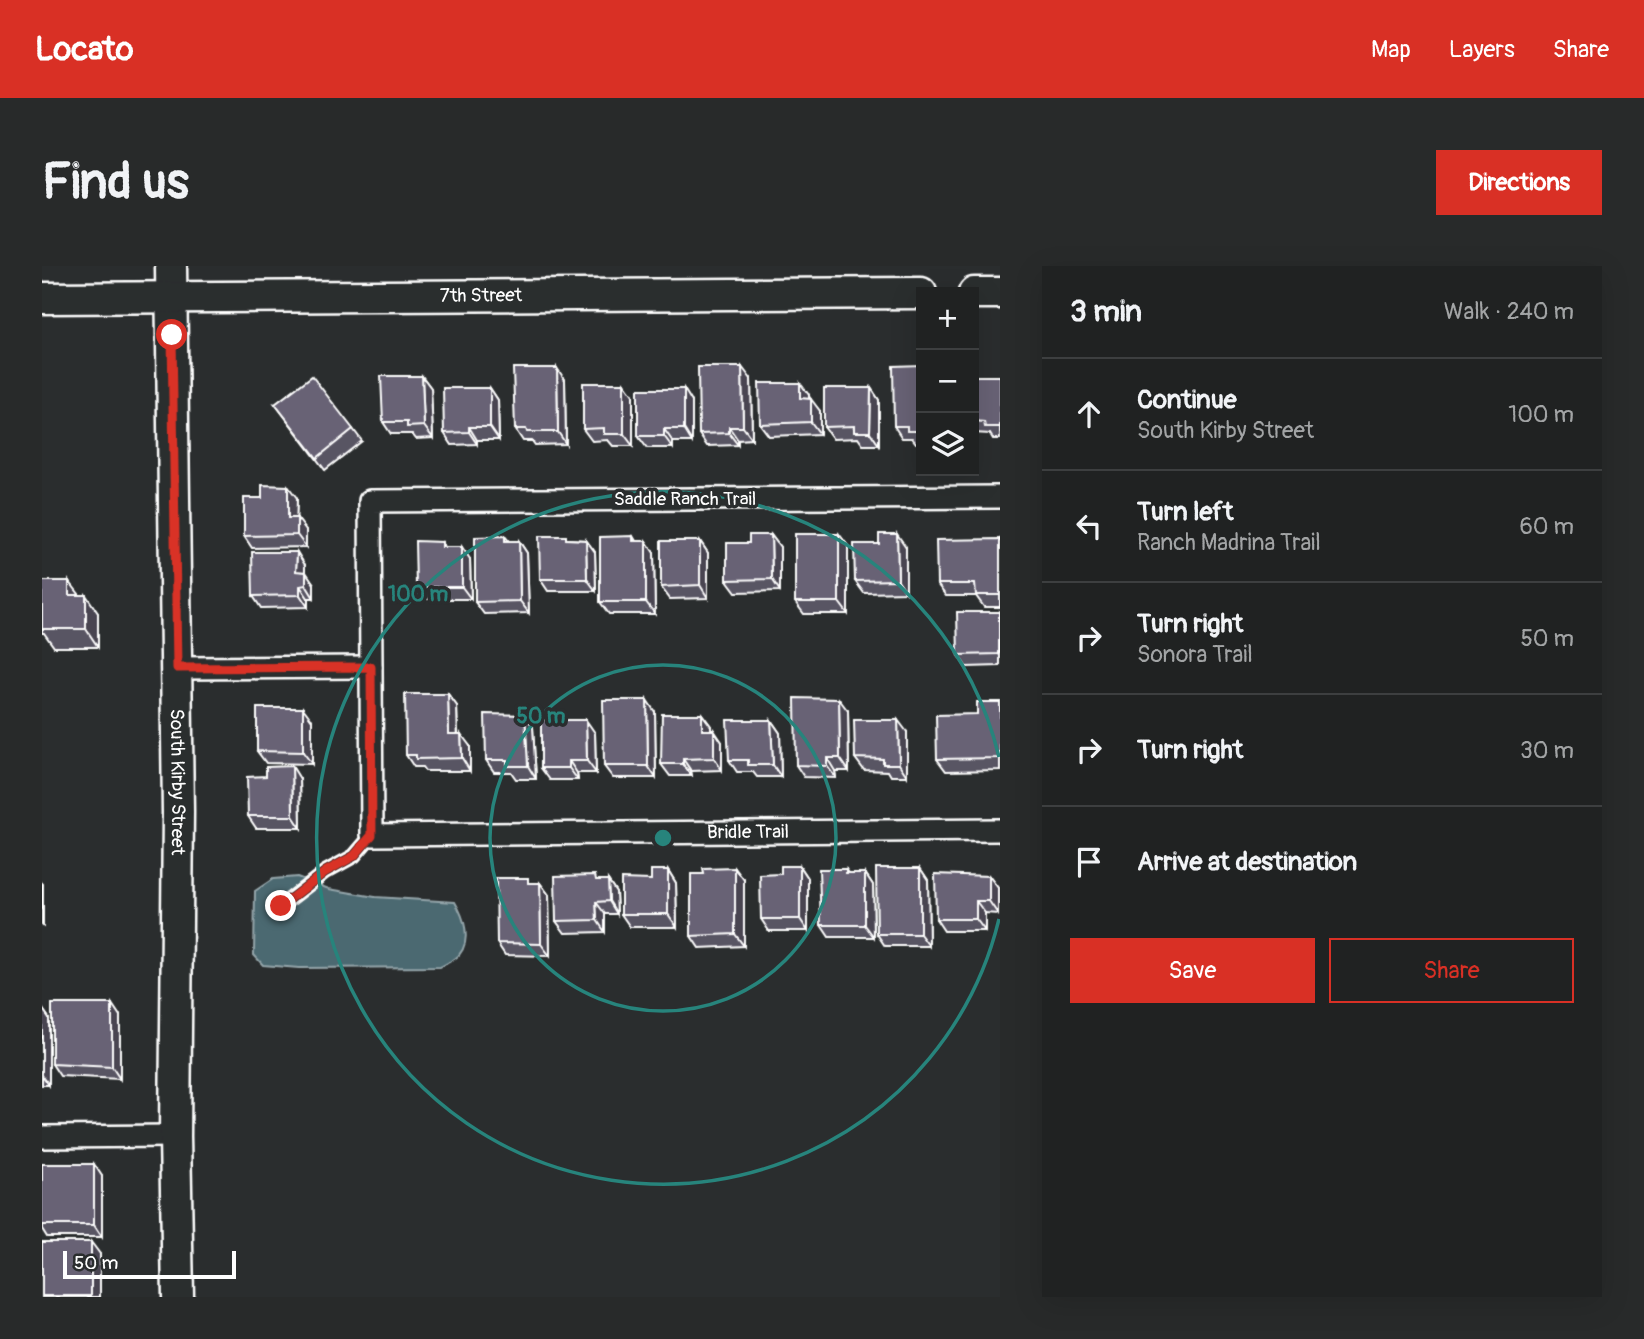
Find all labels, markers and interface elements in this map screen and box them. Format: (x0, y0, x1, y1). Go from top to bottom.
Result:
text: Locato (35, 29, 133, 70)
text: Map (1371, 35, 1411, 64)
text: Layers (1449, 35, 1515, 64)
text: Share (1553, 35, 1609, 64)
button: Directions (1436, 150, 1602, 215)
text: Find us (42, 152, 189, 213)
street label: 7th Street (440, 283, 523, 308)
map controls (916, 287, 979, 476)
button: + (916, 287, 979, 350)
text: 3 min (1070, 293, 1142, 330)
text: Walk · 240 m (1444, 297, 1574, 326)
route start (156, 319, 187, 350)
button: − (916, 350, 979, 413)
text: Continue (1137, 384, 1237, 416)
icon: ahead (1070, 395, 1108, 433)
text: 100 m (1508, 400, 1574, 429)
button: layers (916, 413, 979, 476)
text: South Kirby Street (1137, 416, 1314, 445)
street label: Saddle Ranch Trail (614, 487, 756, 511)
text: Turn left (1137, 496, 1233, 528)
icon: left (1070, 507, 1108, 545)
text: 60 m (1519, 512, 1574, 541)
text: Ranch Madrina Trail (1137, 528, 1321, 557)
text: 100 m (388, 581, 448, 608)
text: Turn right (1137, 608, 1243, 640)
icon: right (1070, 619, 1108, 657)
text: 50 m (1520, 624, 1574, 653)
text: Sonora Trail (1137, 640, 1253, 669)
text: 50 m (517, 703, 566, 730)
street label: South Kirby Street (165, 709, 190, 856)
icon: right (1070, 731, 1108, 769)
text: Turn right (1137, 734, 1243, 766)
text: 30 m (1520, 736, 1574, 765)
street label: Bridle Trail (707, 820, 789, 844)
centre of rings (651, 826, 675, 850)
icon: arrive (1070, 843, 1108, 881)
text: Arrive at destination (1137, 846, 1357, 878)
route end (265, 890, 296, 921)
button: Save (1070, 938, 1315, 1003)
button: Share (1329, 938, 1574, 1003)
scale bar (63, 1248, 236, 1280)
text: 50 m (74, 1251, 118, 1275)

